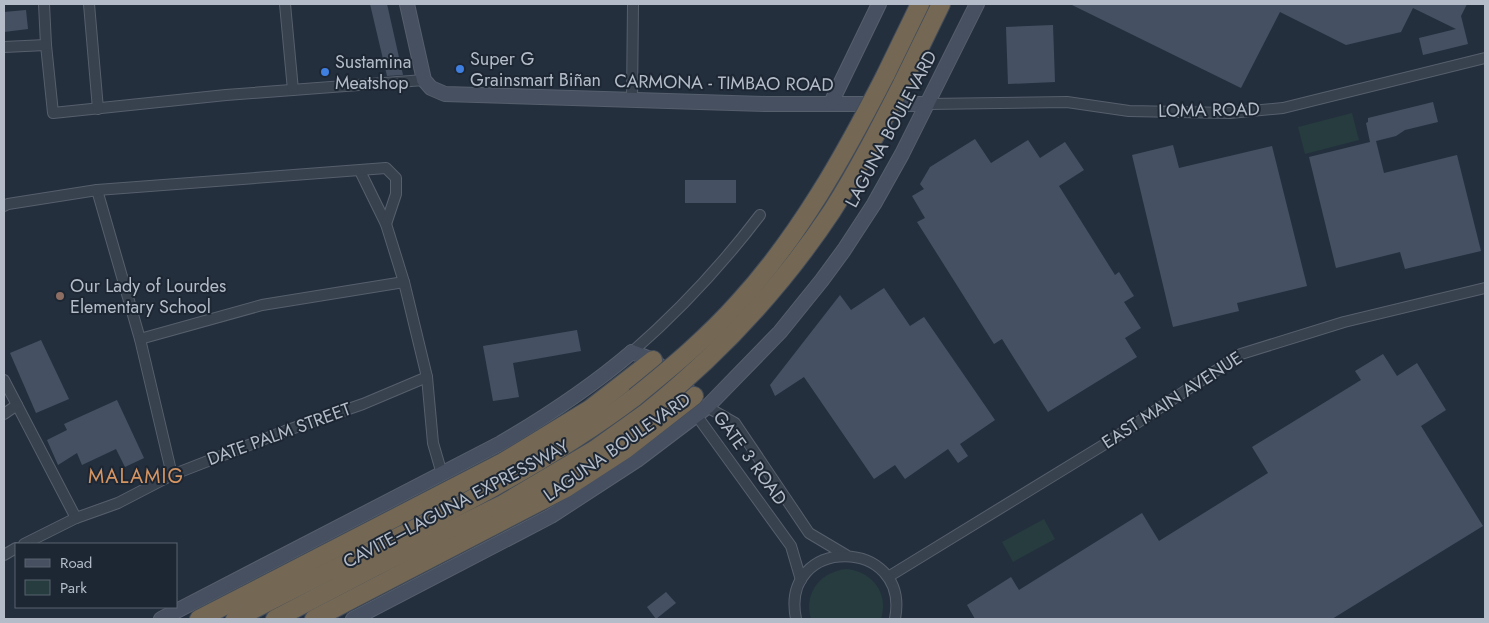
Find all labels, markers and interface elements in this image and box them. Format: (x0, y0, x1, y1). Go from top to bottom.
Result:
place label: Super G Grainsmart Biñan (470, 46, 601, 93)
street label: LAGUNA BOULEVARD (839, 46, 943, 212)
place label: Sustamina Meatshop (335, 49, 411, 96)
marker: Super G Grainsmart Biñan (454, 63, 466, 75)
marker: Sustamina Meatshop (319, 66, 331, 78)
street label: CARMONA - TIMBAO ROAD (614, 68, 834, 98)
street label: LOMA ROAD (1158, 96, 1260, 124)
place label: Our Lady of Lourdes Elementary School (70, 273, 226, 320)
marker: Our Lady of Lourdes Elementary School (54, 290, 66, 302)
street label: EAST MAIN AVENUE (1097, 345, 1247, 455)
street label: LAGUNA BOULEVARD (538, 386, 696, 508)
street label: DATE PALM STREET (204, 396, 355, 472)
street label: GATE 3 ROAD (707, 406, 793, 510)
street label: CAVITE–LAGUNA EXPRESSWAY (338, 433, 574, 575)
district label: MALAMIG (88, 462, 184, 491)
legend (15, 543, 178, 608)
text: Road (60, 552, 92, 574)
text: Park (60, 577, 87, 599)

